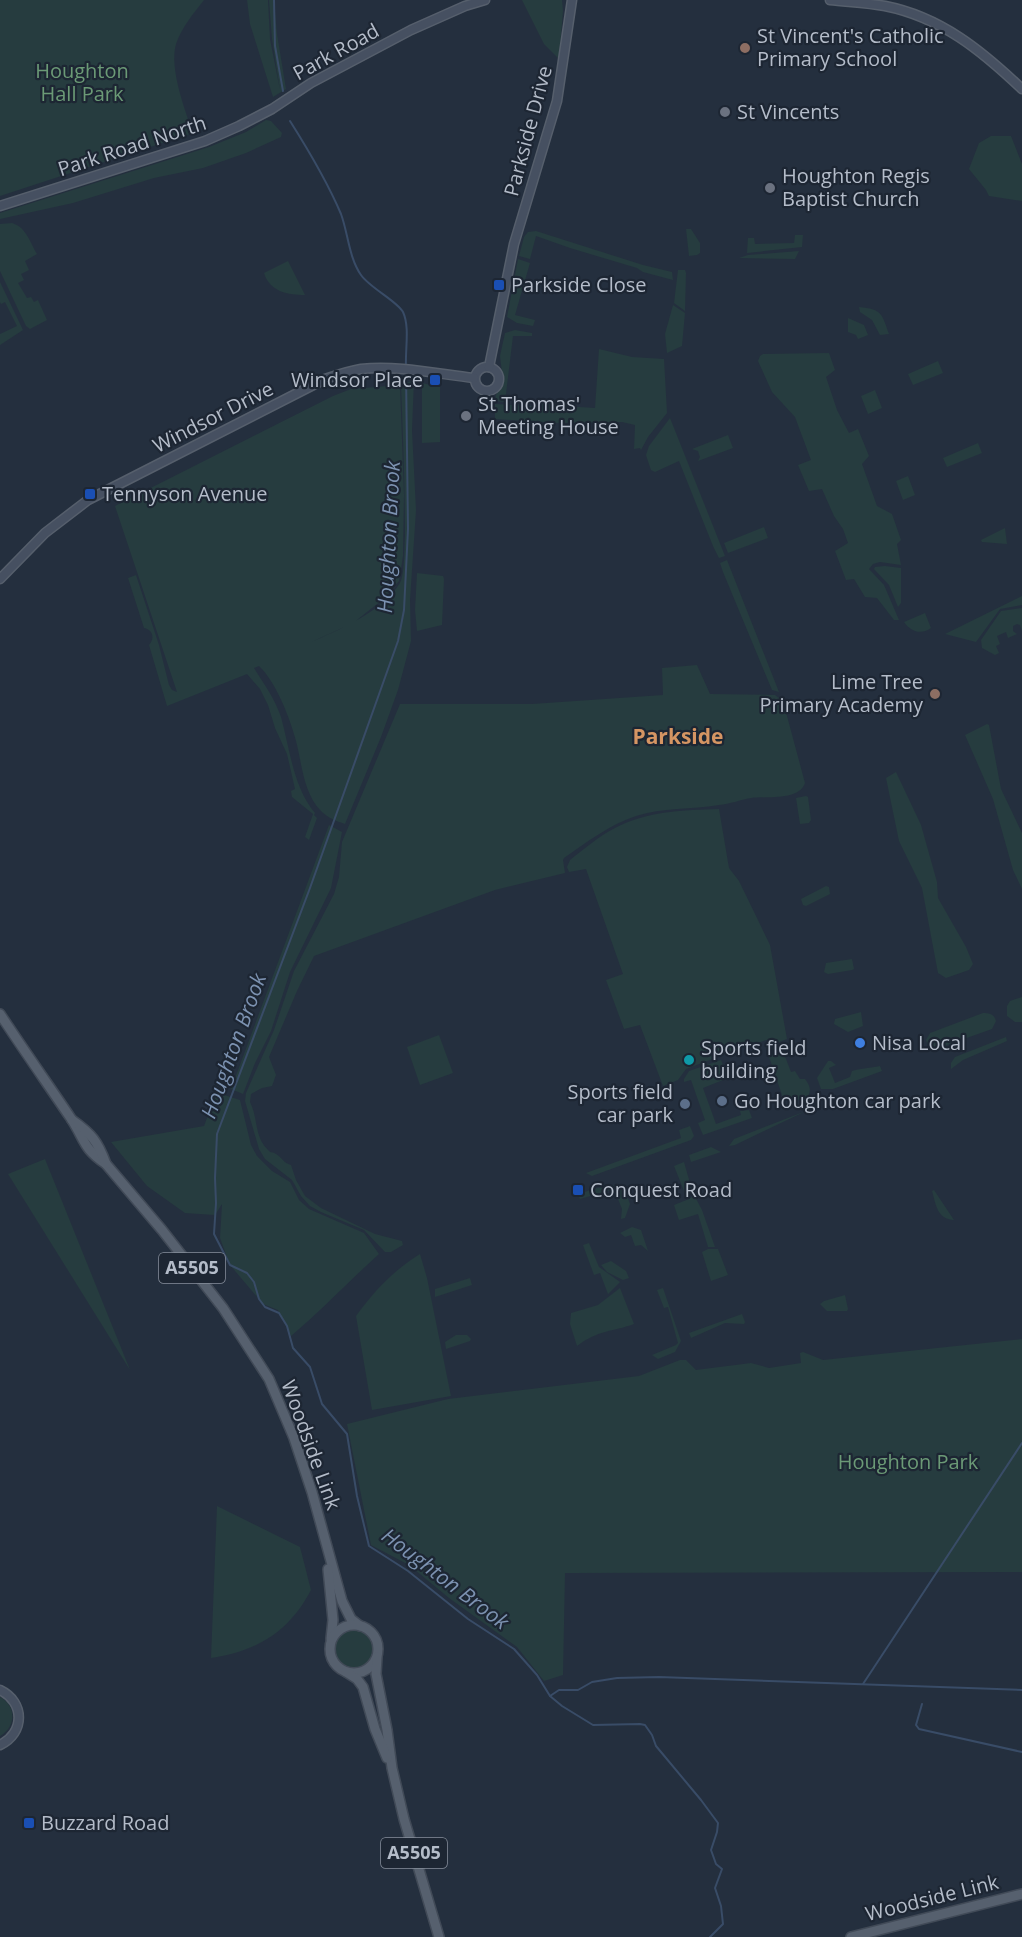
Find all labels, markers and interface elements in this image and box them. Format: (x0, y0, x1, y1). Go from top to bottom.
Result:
street label: Park Road (288, 17, 384, 86)
place label: St Vincent's Catholic Primary School (757, 22, 944, 72)
marker: St Vincent's Catholic Primary School (738, 41, 752, 55)
park label: Houghton Hall Park (35, 57, 129, 107)
street label: Parkside Drive (497, 63, 558, 199)
place label: St Vincents (737, 98, 839, 125)
marker: St Vincents (718, 105, 732, 119)
street label: Park Road North (54, 109, 210, 182)
place label: Houghton Regis Baptist Church (782, 162, 930, 212)
marker: Houghton Regis Baptist Church (763, 181, 777, 195)
place label: Parkside Close (511, 271, 647, 298)
marker: Parkside Close (492, 278, 506, 292)
place label: Windsor Place (291, 366, 423, 393)
marker: Windsor Place (428, 373, 442, 387)
street label: Windsor Drive (148, 375, 278, 459)
place label: St Thomas' Meeting House (478, 390, 619, 440)
marker: St Thomas' Meeting House (459, 409, 473, 423)
water label: Houghton Brook (370, 459, 406, 614)
place label: Tennyson Avenue (102, 480, 267, 507)
marker: Tennyson Avenue (83, 487, 97, 501)
place label: Lime Tree Primary Academy (759, 668, 924, 718)
marker: Lime Tree Primary Academy (928, 687, 942, 701)
district label: Parkside (633, 722, 723, 750)
water label: Houghton Brook (194, 969, 273, 1122)
place label: Nisa Local (872, 1029, 966, 1056)
place label: Sports field building (701, 1034, 807, 1084)
marker: Nisa Local (853, 1036, 867, 1050)
marker: Sports field building (682, 1053, 696, 1067)
place label: Sports field car park (567, 1078, 673, 1128)
place label: Go Houghton car park (734, 1087, 941, 1114)
marker: Go Houghton car park (715, 1094, 729, 1108)
marker: Sports field car park (678, 1097, 692, 1111)
place label: Conquest Road (590, 1176, 732, 1203)
marker: Conquest Road (571, 1183, 585, 1197)
road number: A5505 (159, 1253, 225, 1283)
street label: Woodside Link (275, 1376, 348, 1514)
park label: Houghton Park (838, 1448, 979, 1475)
water label: Houghton Brook (376, 1521, 515, 1636)
place label: Buzzard Road (41, 1809, 169, 1836)
marker: Buzzard Road (22, 1816, 36, 1830)
road number: A5505 (381, 1838, 447, 1868)
street label: Woodside Link (862, 1868, 1002, 1927)

